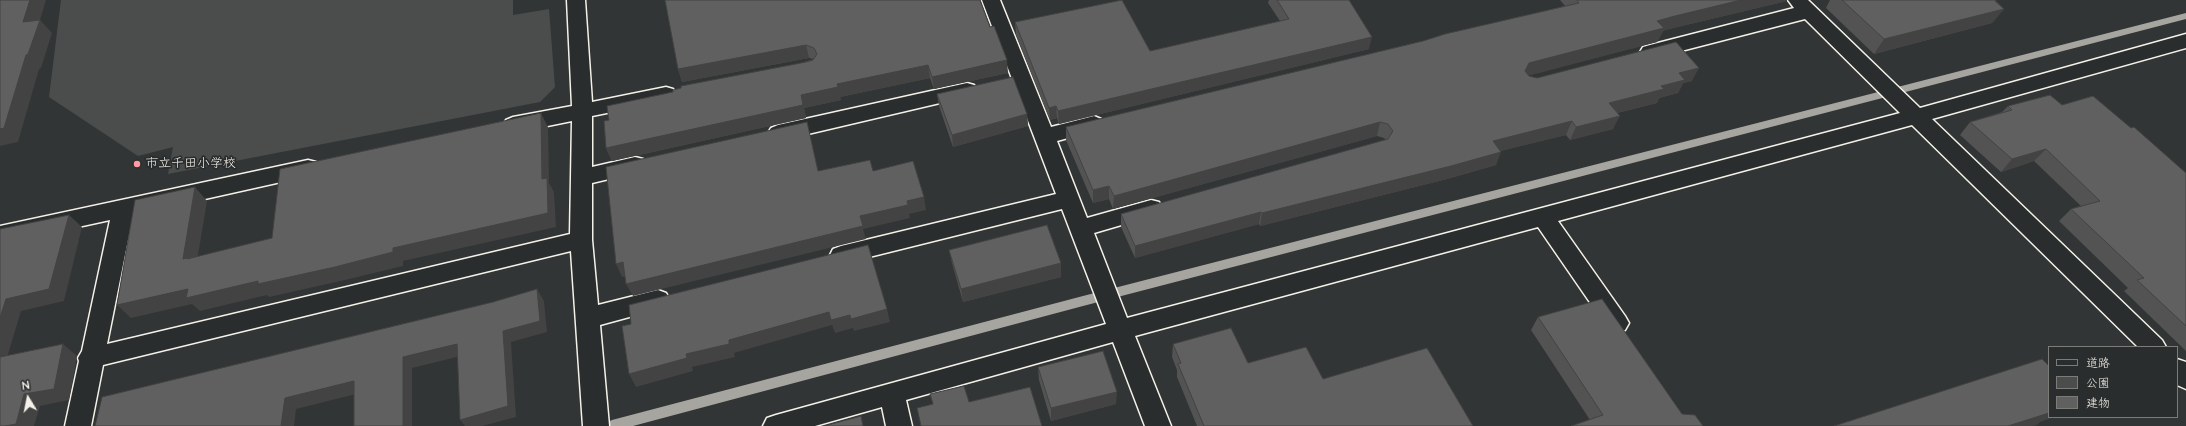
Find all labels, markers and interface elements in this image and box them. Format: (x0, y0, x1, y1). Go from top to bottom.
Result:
place label: 市立千田小学校 (145, 156, 236, 172)
marker: 市立千田小学校 (132, 159, 142, 169)
legend (2048, 346, 2178, 418)
text: 道路 (2086, 355, 2110, 372)
text: 公園 (2086, 375, 2110, 392)
north arrow (8, 378, 48, 418)
text: N (21, 378, 31, 394)
text: 建物 (2086, 395, 2110, 412)

